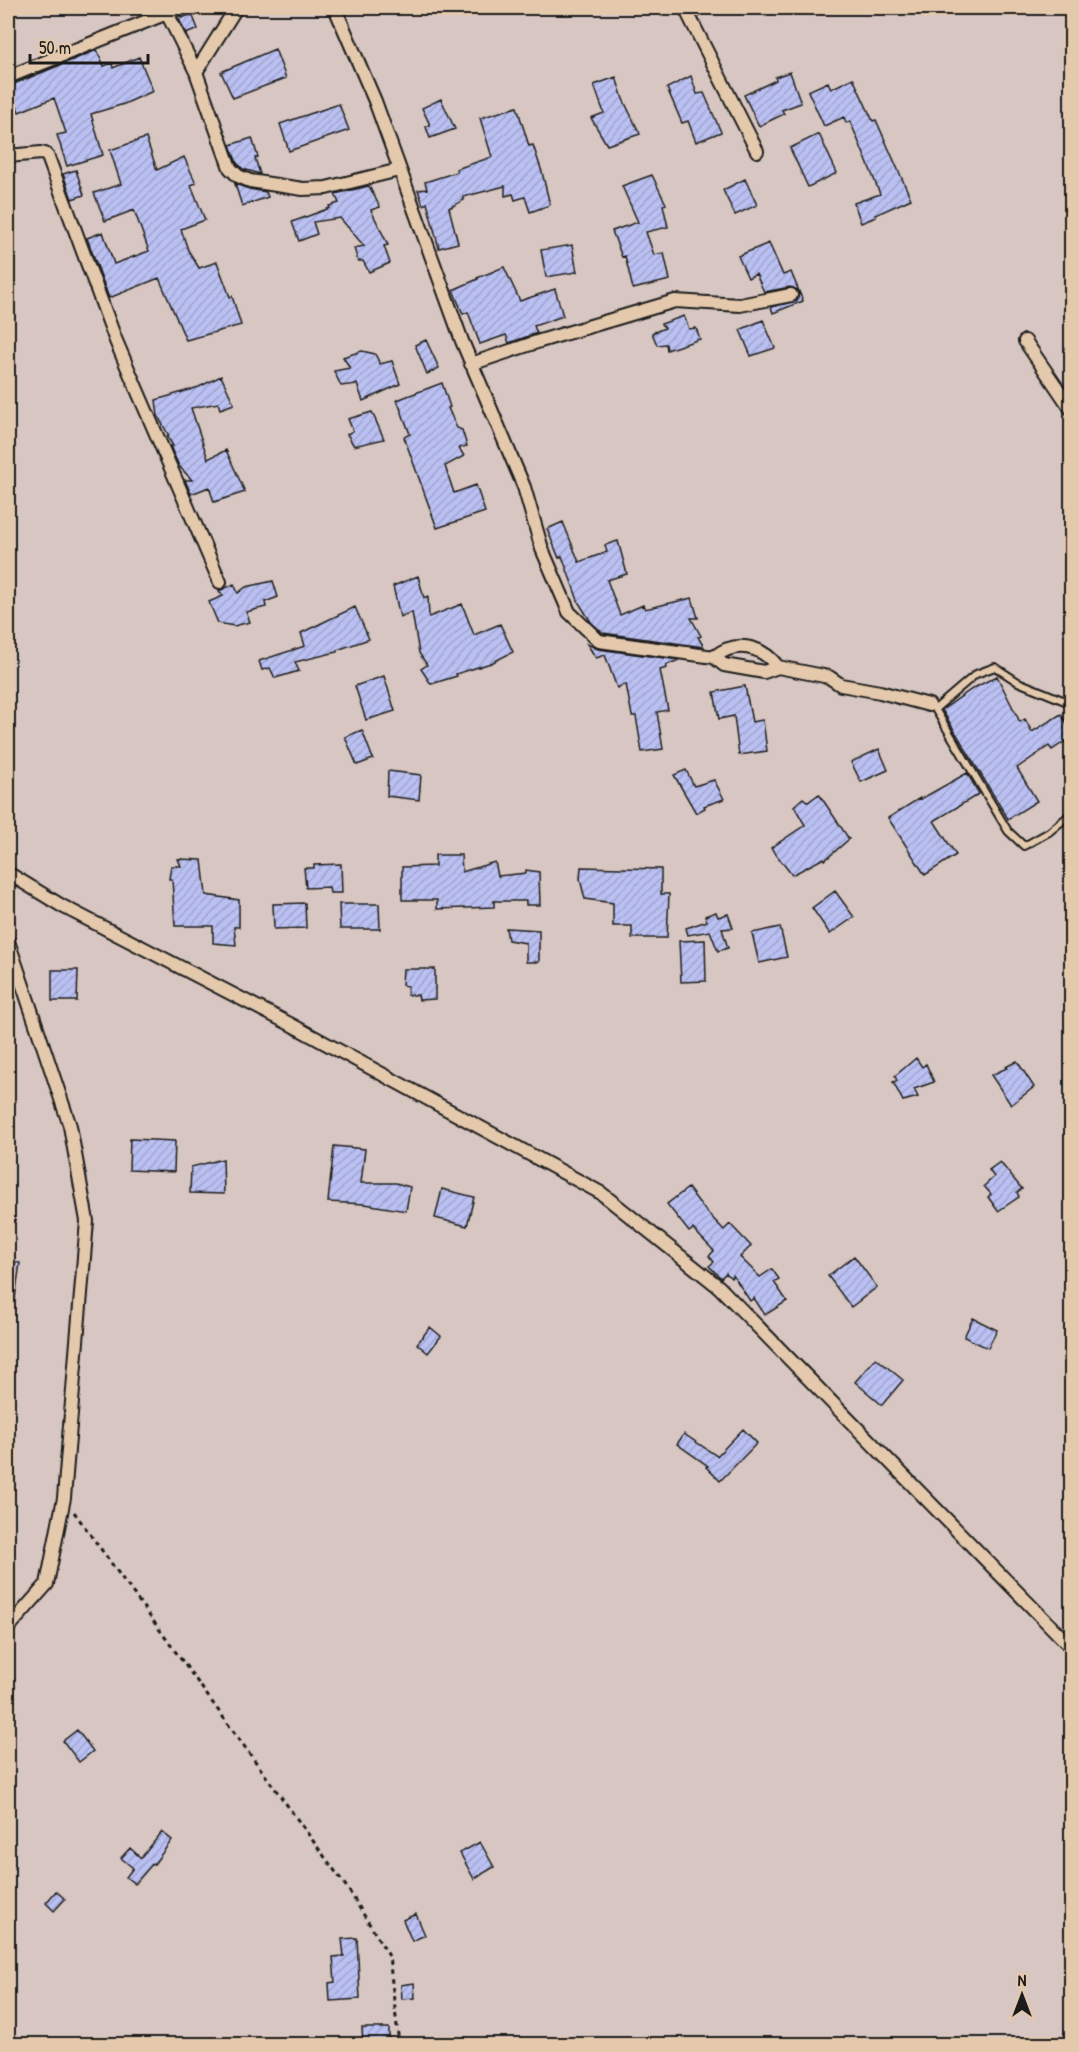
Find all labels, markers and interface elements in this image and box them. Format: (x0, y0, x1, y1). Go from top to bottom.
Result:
scale bar (30, 27, 148, 65)
text: 50 m (39, 35, 71, 60)
north arrow (992, 1965, 1052, 2025)
text: N (1018, 1969, 1027, 1991)

